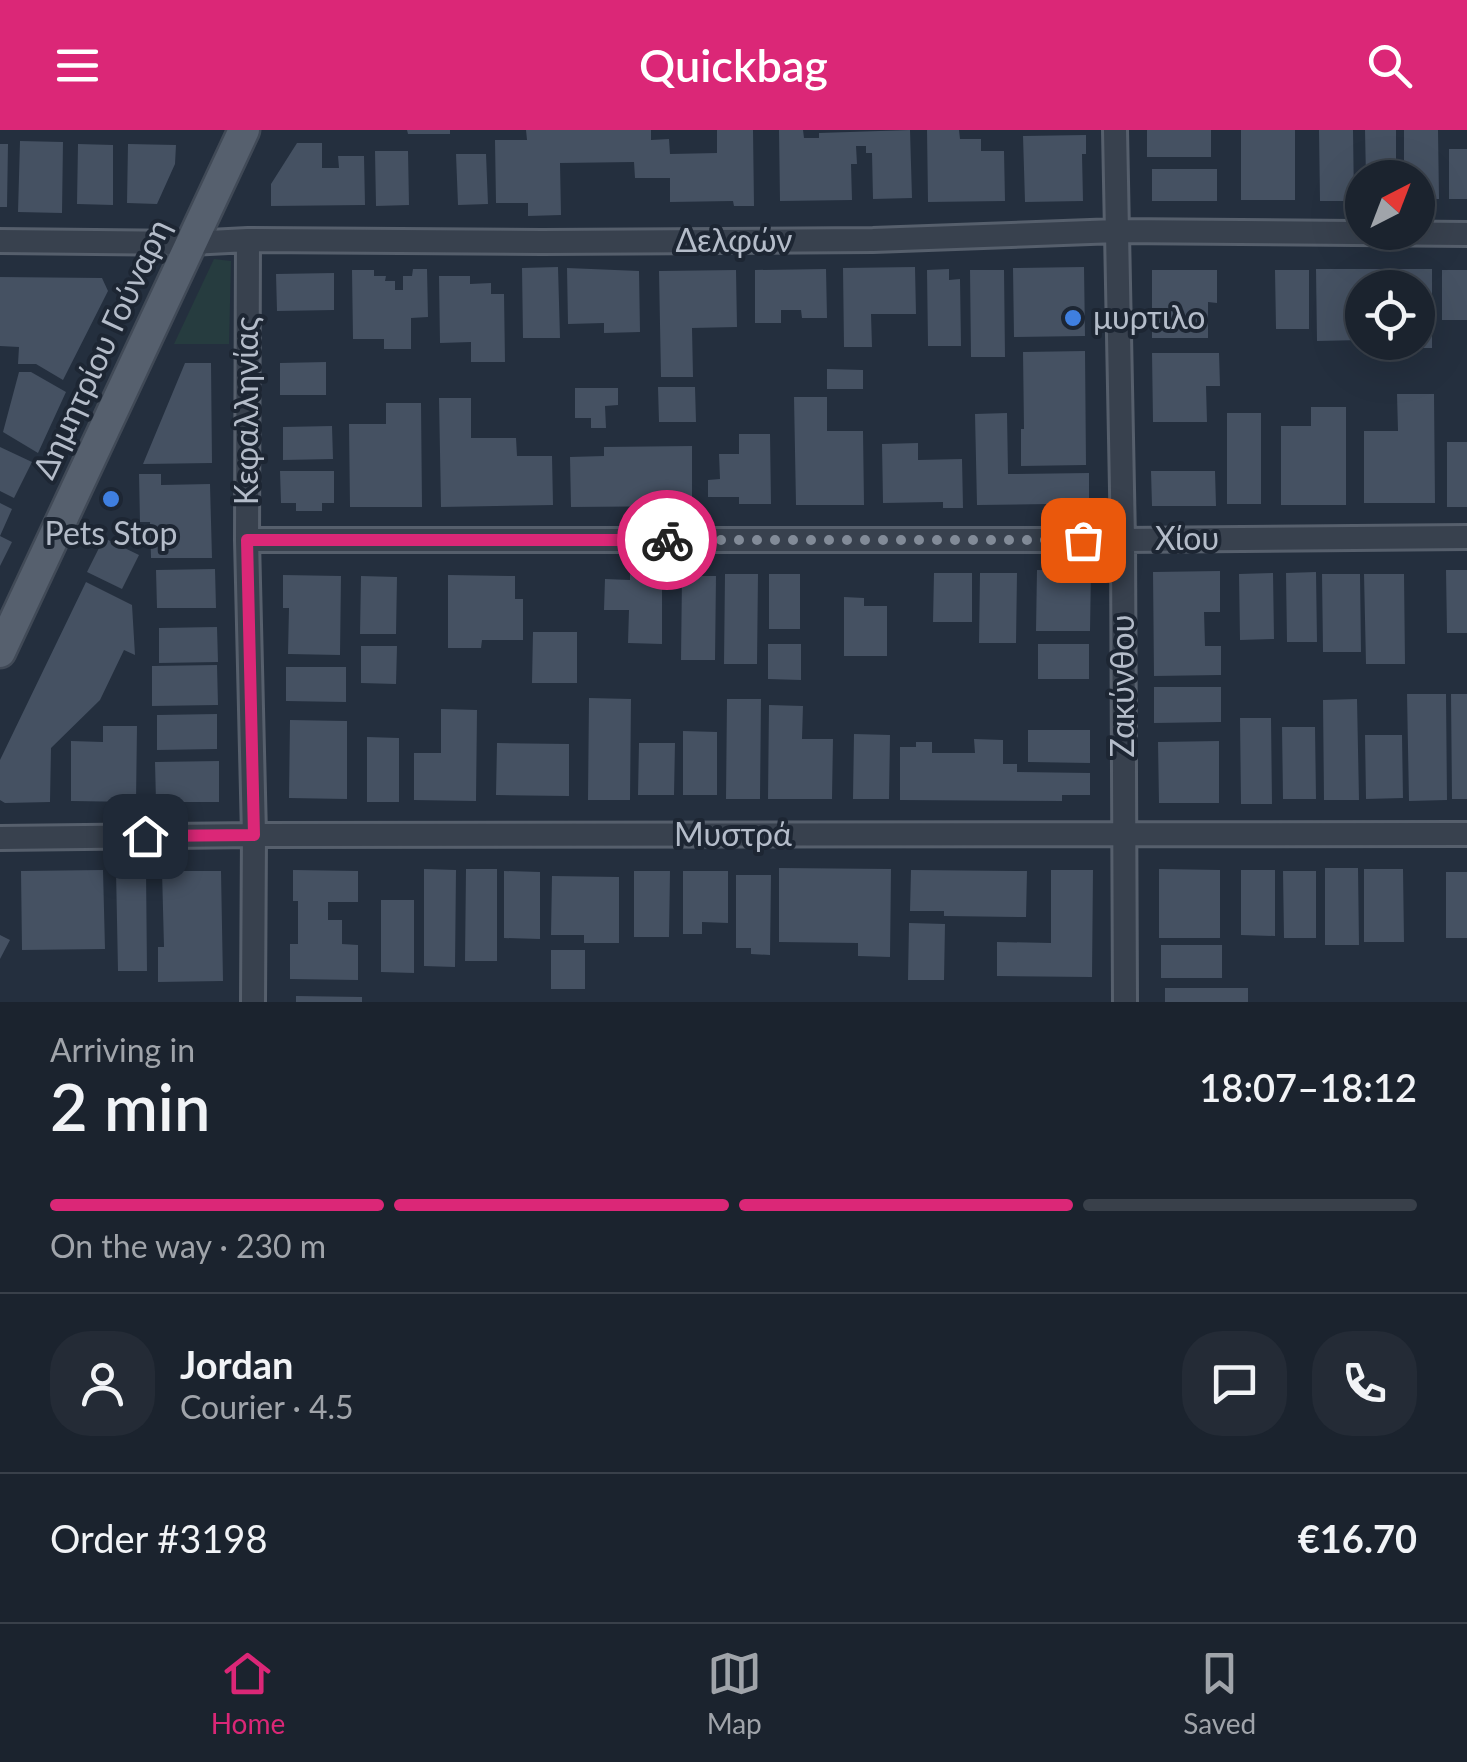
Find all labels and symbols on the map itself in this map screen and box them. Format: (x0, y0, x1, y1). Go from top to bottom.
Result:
north arrow (1345, 160, 1435, 250)
street label: Δημητρίου Γούναρη (23, 213, 178, 484)
street label: Δελφών (675, 220, 793, 259)
place label: μυρτιλο (1093, 297, 1205, 336)
marker: μυρτιλο (1062, 307, 1084, 329)
street label: Κεφαλληνίας (226, 317, 265, 505)
marker: Pets Stop (100, 488, 122, 510)
courier (617, 490, 717, 590)
pin (1041, 498, 1126, 583)
place label: Pets Stop (45, 513, 177, 552)
street label: Χίου (1155, 518, 1219, 557)
street label: Ζακύνθου (1102, 615, 1141, 757)
pin (103, 794, 188, 879)
street label: Μυστρά (674, 814, 792, 853)

